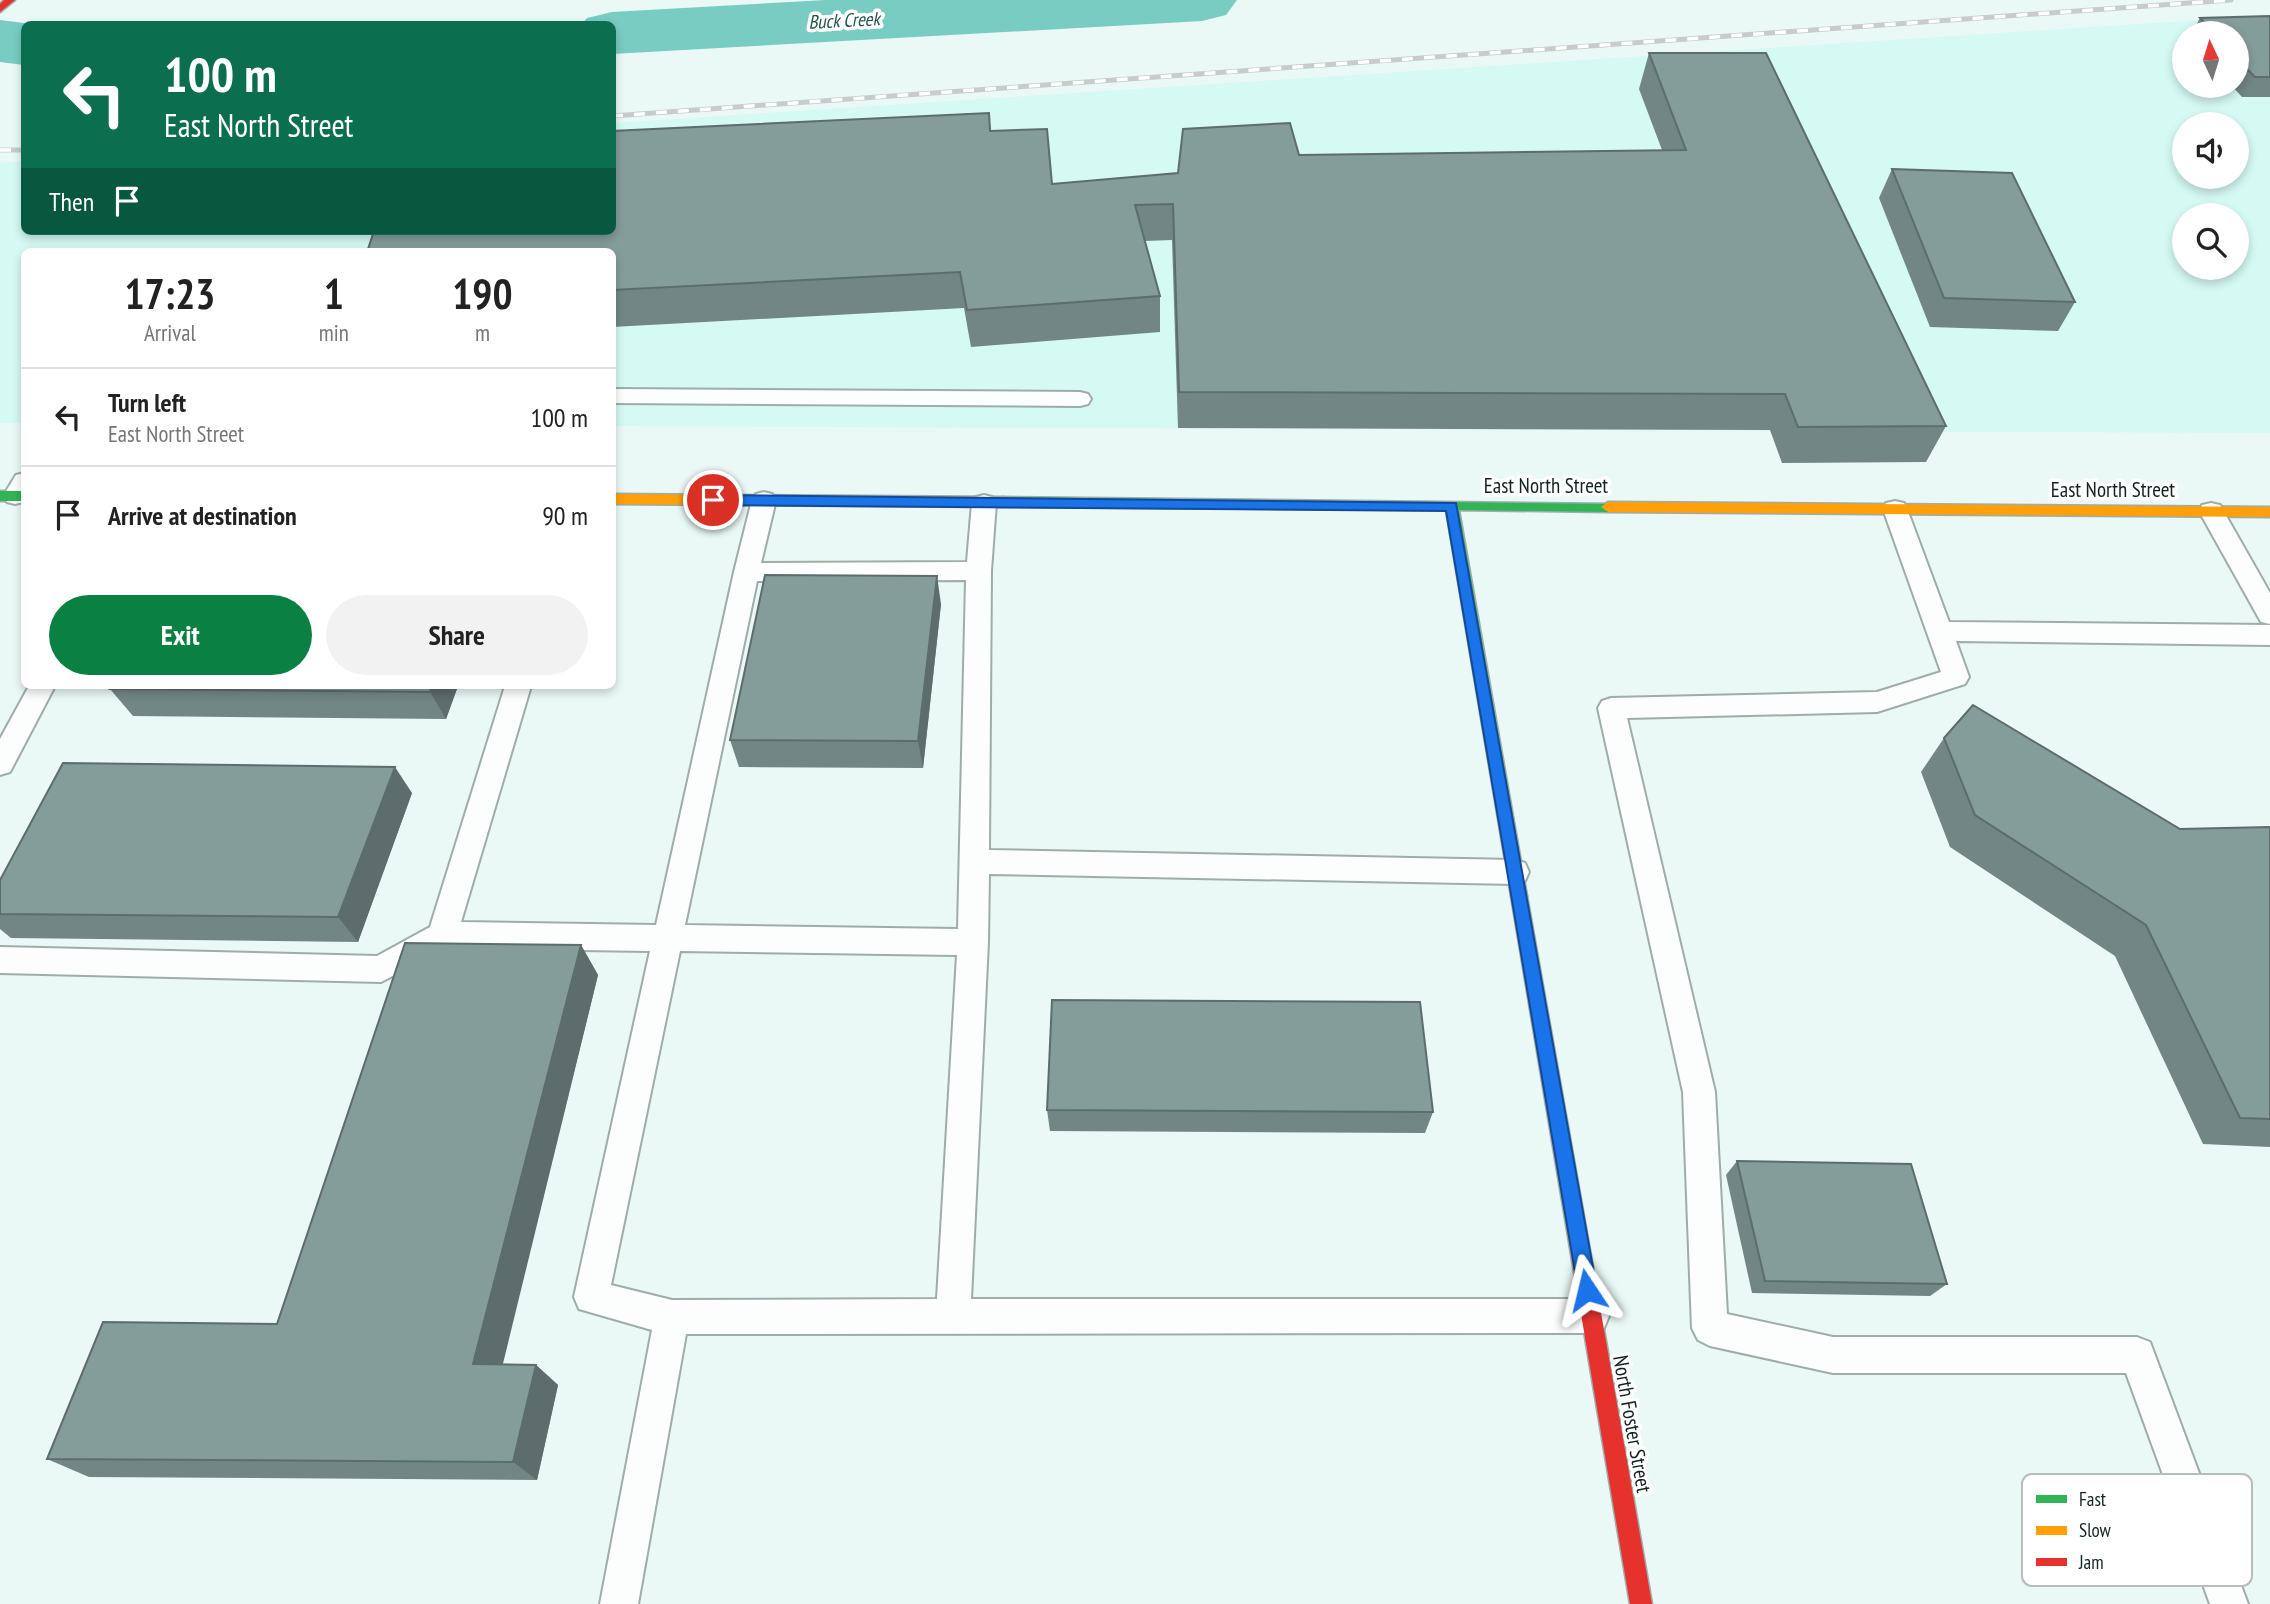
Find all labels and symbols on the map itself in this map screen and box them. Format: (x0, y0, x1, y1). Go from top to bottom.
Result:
water label: Buck Creek (808, 6, 883, 34)
north arrow (2172, 21, 2249, 98)
pin (683, 470, 743, 530)
street label: East North Street (1484, 472, 1608, 499)
street label: East North Street (2051, 476, 2175, 503)
position arrow (1550, 1253, 1624, 1327)
street label: North Foster Street (1607, 1353, 1658, 1495)
legend (2022, 1474, 2252, 1586)
text: Fast (2079, 1487, 2107, 1511)
text: Slow (2079, 1518, 2112, 1542)
text: Jam (2078, 1550, 2104, 1574)

